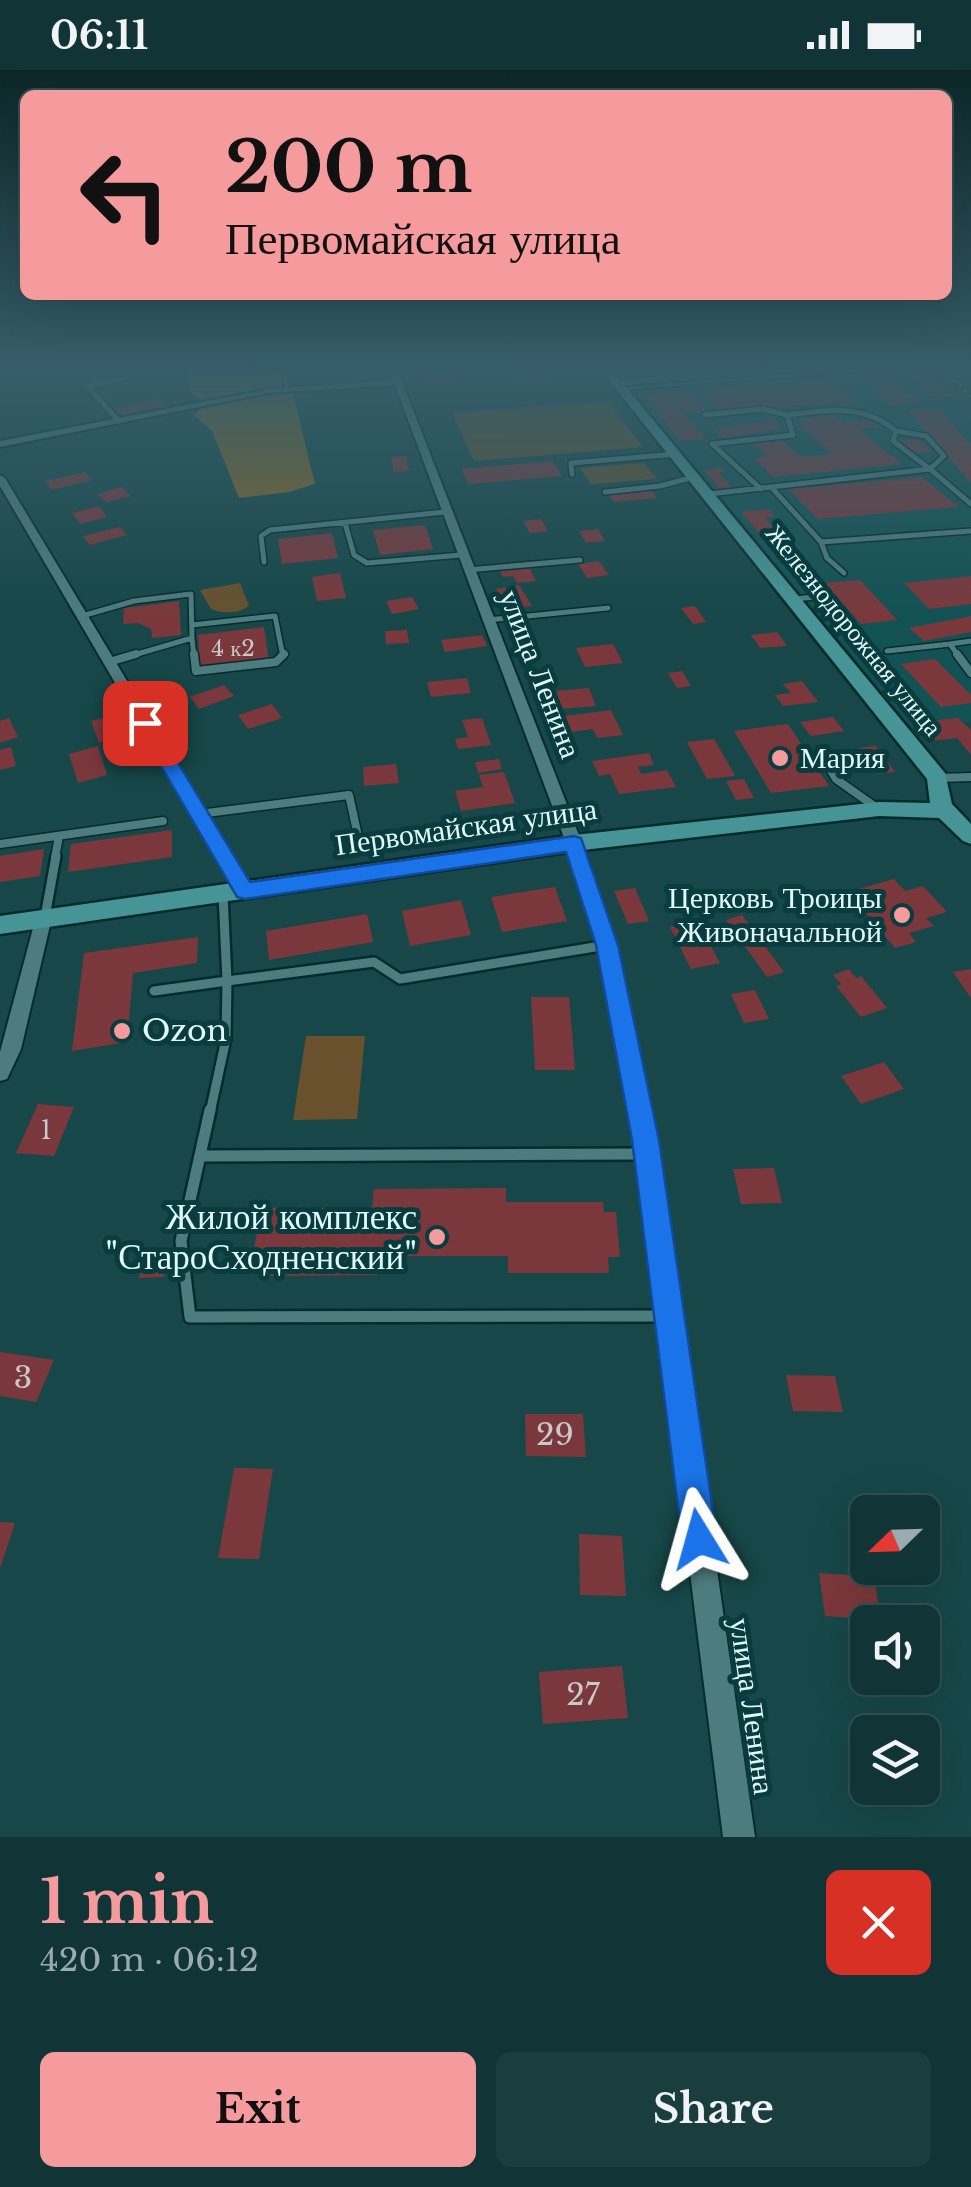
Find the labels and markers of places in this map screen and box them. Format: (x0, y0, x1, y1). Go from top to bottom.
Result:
pin (103, 681, 188, 766)
place label: Мария (800, 739, 885, 776)
marker: Мария (769, 747, 791, 769)
place label: Церковь Троицы Живоначальной (668, 879, 882, 950)
marker: Церковь Троицы Живоначальной (891, 904, 913, 926)
place label: Ozon (142, 1012, 227, 1049)
marker: Ozon (111, 1020, 133, 1042)
place label: Жилой комплекс "СтароСходненский" (105, 1195, 417, 1278)
marker: Жилой комплекс "СтароСходненский" (426, 1226, 448, 1248)

